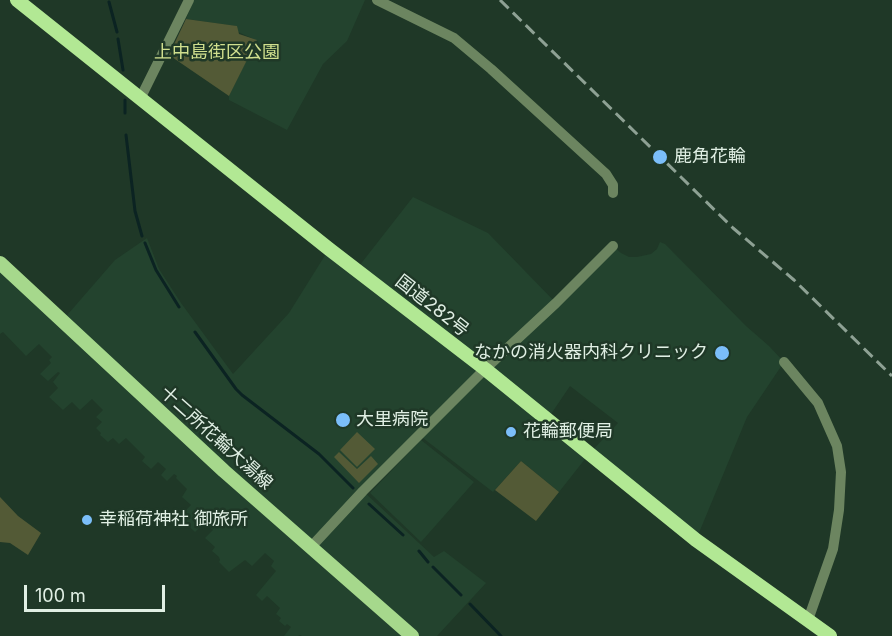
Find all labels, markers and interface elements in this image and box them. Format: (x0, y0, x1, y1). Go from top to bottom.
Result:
park label: 上中島街区公園 (154, 42, 280, 64)
place label: 鹿角花輪 (674, 146, 746, 168)
marker: 鹿角花輪 (651, 148, 669, 166)
street label: 国道282号 (391, 271, 473, 341)
place label: なかの消火器内科クリニック (474, 342, 708, 364)
marker: なかの消火器内科クリニック (713, 344, 731, 362)
street label: 十二所花輪大湯線 (155, 382, 277, 494)
place label: 大里病院 (356, 409, 428, 431)
marker: 大里病院 (334, 411, 352, 429)
place label: 花輪郵便局 (523, 421, 613, 443)
marker: 花輪郵便局 (504, 425, 518, 439)
place label: 幸稲荷神社 御旅所 (99, 509, 248, 531)
marker: 幸稲荷神社 御旅所 (80, 513, 94, 527)
scale bar (27, 573, 168, 611)
text: 100 m (35, 585, 86, 606)

